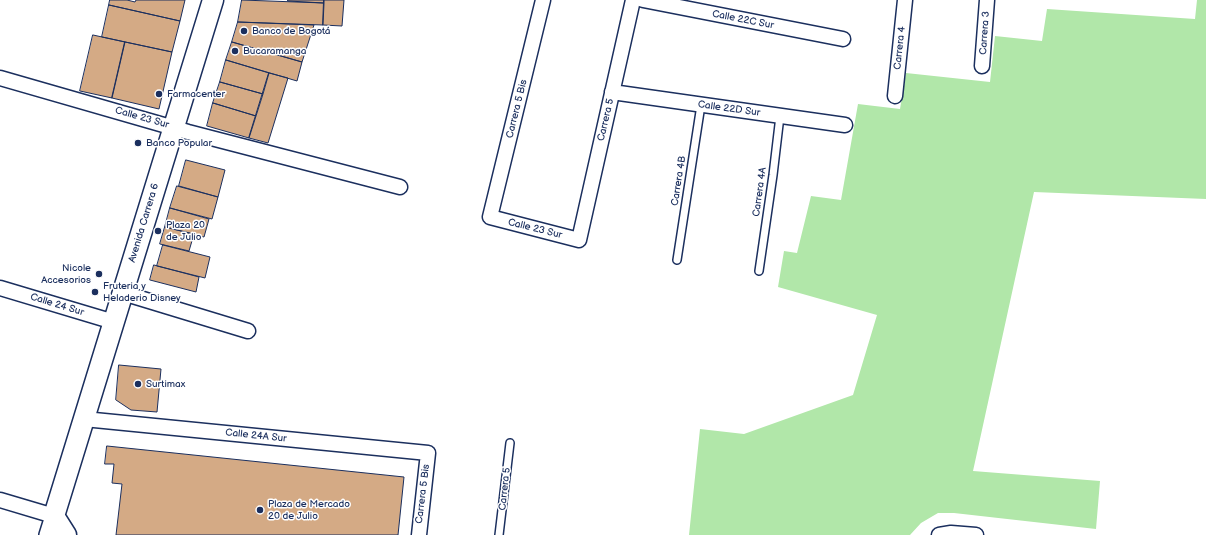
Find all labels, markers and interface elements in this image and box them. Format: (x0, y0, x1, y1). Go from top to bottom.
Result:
street label: Calle 22C Sur (711, 8, 775, 32)
street label: Carrera 3 (977, 11, 993, 55)
place label: Banco de Bogotá (252, 25, 331, 37)
marker: Banco de Bogotá (239, 26, 249, 36)
street label: Carrera 4 (892, 26, 908, 70)
place label: Bucaramanga (243, 45, 306, 57)
marker: Bucaramanga (230, 46, 240, 56)
street label: Carrera 5 Bis (504, 78, 530, 140)
place label: Farmacenter (167, 88, 225, 100)
marker: Farmacenter (154, 89, 164, 99)
street label: Carrera 5 (595, 98, 617, 142)
street label: Calle 22D Sur (697, 99, 761, 119)
street label: Calle 23 Sur (114, 105, 170, 131)
place label: Banco Popular (146, 137, 212, 149)
marker: Banco Popular (133, 138, 143, 148)
street label: Carrera 4B (669, 155, 689, 207)
street label: Carrera 4A (751, 167, 769, 217)
street label: Avenida Carrera 6 (126, 182, 162, 264)
street label: Calle 23 Sur (507, 216, 563, 242)
place label: Plaza 20 de Julio (166, 219, 205, 242)
marker: Plaza 20 de Julio (153, 226, 163, 236)
place label: Nicole Accesorios (41, 262, 91, 286)
marker: Nicole Accesorios (94, 269, 104, 279)
place label: Fruteria y Heladerio Disney (103, 280, 181, 304)
marker: Fruteria y Heladerio Disney (90, 287, 100, 297)
street label: Calle 24 Sur (29, 291, 85, 319)
place label: Surtimax (146, 378, 185, 390)
marker: Surtimax (133, 379, 143, 389)
street label: Calle 24A Sur (225, 427, 287, 445)
street label: Carrera 5 Bis (413, 463, 433, 525)
street label: Carrera 5 (497, 467, 513, 511)
place label: Plaza de Mercado 20 de Julio (268, 498, 350, 522)
marker: Plaza de Mercado 20 de Julio (255, 505, 265, 515)

